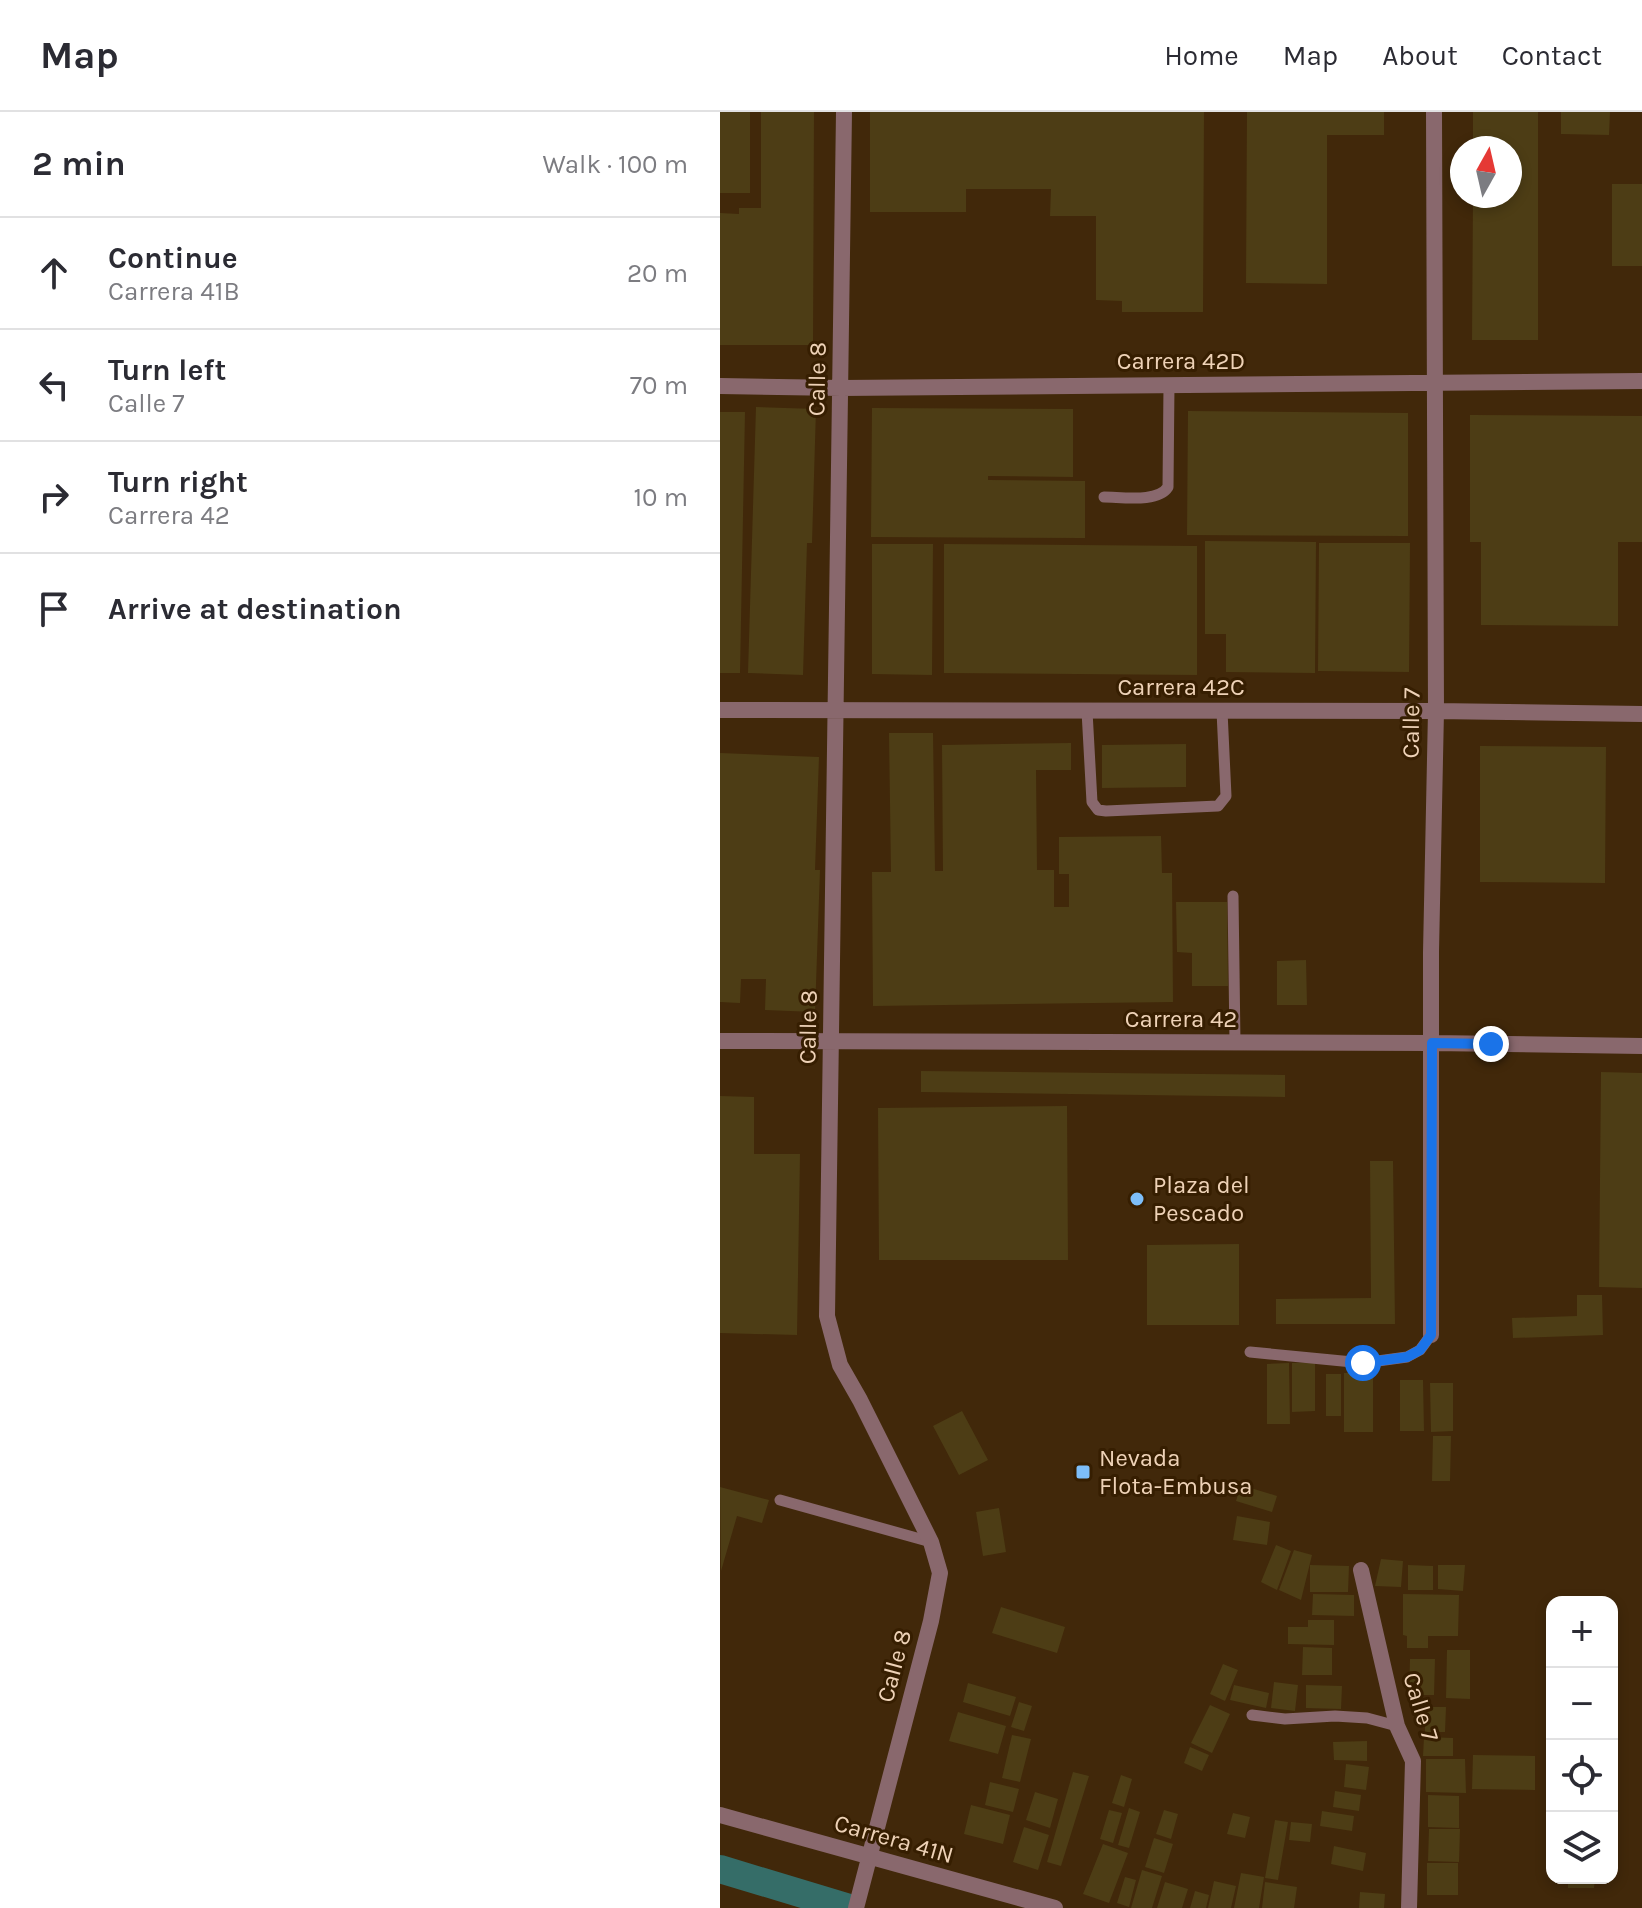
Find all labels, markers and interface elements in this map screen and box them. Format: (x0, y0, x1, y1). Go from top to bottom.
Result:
text: Map (40, 33, 119, 78)
text: Home (1164, 39, 1239, 72)
text: Map (1283, 39, 1338, 72)
text: About (1382, 39, 1458, 72)
text: Contact (1502, 39, 1602, 72)
north arrow (1450, 136, 1522, 208)
text: 2 min (32, 144, 126, 184)
text: Walk · 100 m (542, 149, 688, 180)
text: Continue (108, 240, 238, 276)
icon: ahead (32, 251, 76, 295)
text: 20 m (627, 258, 688, 289)
text: Carrera 41B (108, 276, 240, 307)
street label: Calle 8 (802, 342, 832, 416)
street label: Carrera 42D (1117, 347, 1245, 375)
text: Turn left (108, 352, 226, 388)
icon: left (32, 363, 76, 407)
text: 70 m (630, 370, 688, 401)
text: Calle 7 (108, 388, 185, 419)
text: Turn right (108, 464, 248, 500)
icon: right (32, 475, 76, 519)
text: 10 m (633, 482, 688, 513)
text: Carrera 42 (108, 500, 230, 531)
icon: arrive (32, 587, 76, 631)
text: Arrive at destination (108, 591, 402, 627)
street label: Carrera 42C (1117, 673, 1245, 701)
street label: Calle 7 (1396, 687, 1426, 759)
street label: Calle 8 (793, 990, 823, 1064)
street label: Carrera 42 (1125, 1005, 1237, 1033)
route end (1473, 1026, 1509, 1062)
place label: Plaza del Pescado (1153, 1171, 1250, 1227)
marker: Plaza del Pescado (1128, 1190, 1146, 1208)
route start (1345, 1345, 1381, 1381)
place label: Nevada Flota-Embusa (1099, 1444, 1253, 1500)
marker: Nevada Flota-Embusa (1074, 1463, 1092, 1481)
map controls (1546, 1596, 1618, 1884)
button: + (1546, 1596, 1618, 1668)
street label: Calle 8 (871, 1627, 917, 1705)
button: − (1546, 1668, 1618, 1740)
street label: Calle 7 (1397, 1669, 1445, 1745)
button: locate (1546, 1740, 1618, 1812)
street label: Carrera 41N (831, 1809, 957, 1869)
button: layers (1546, 1812, 1618, 1884)

